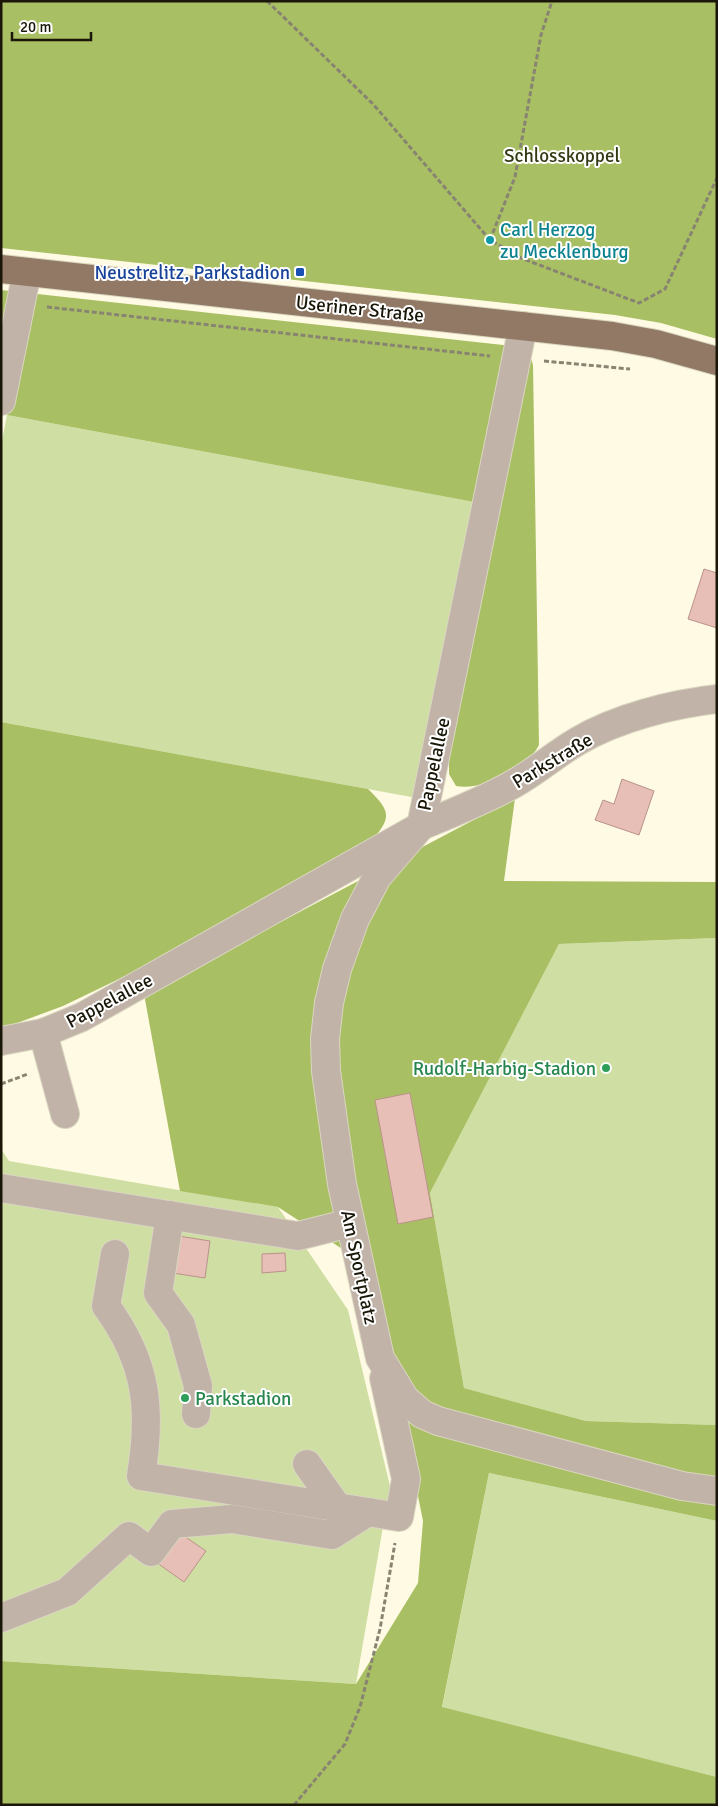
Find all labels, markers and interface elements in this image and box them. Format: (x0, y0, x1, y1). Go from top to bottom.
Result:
scale bar (12, 10, 91, 42)
text: 20 m (20, 18, 51, 36)
park label: Schlosskoppel (504, 144, 620, 168)
place label: Carl Herzog zu Mecklenburg (500, 218, 629, 264)
marker: Carl Herzog zu Mecklenburg (484, 234, 496, 246)
place label: Neustrelitz, Parkstadion (94, 261, 290, 285)
marker: Neustrelitz, Parkstadion (294, 266, 306, 278)
street label: Useriner Straße (295, 290, 425, 328)
street label: Pappelallee (412, 715, 456, 813)
street label: Parkstraße (508, 728, 597, 794)
street label: Pappelallee (62, 968, 157, 1034)
place label: Rudolf-Harbig-Stadion (413, 1057, 596, 1081)
marker: Rudolf-Harbig-Stadion (600, 1062, 612, 1074)
street label: Am Sportplatz (335, 1208, 383, 1326)
place label: Parkstadion (195, 1387, 291, 1411)
marker: Parkstadion (179, 1392, 191, 1404)

